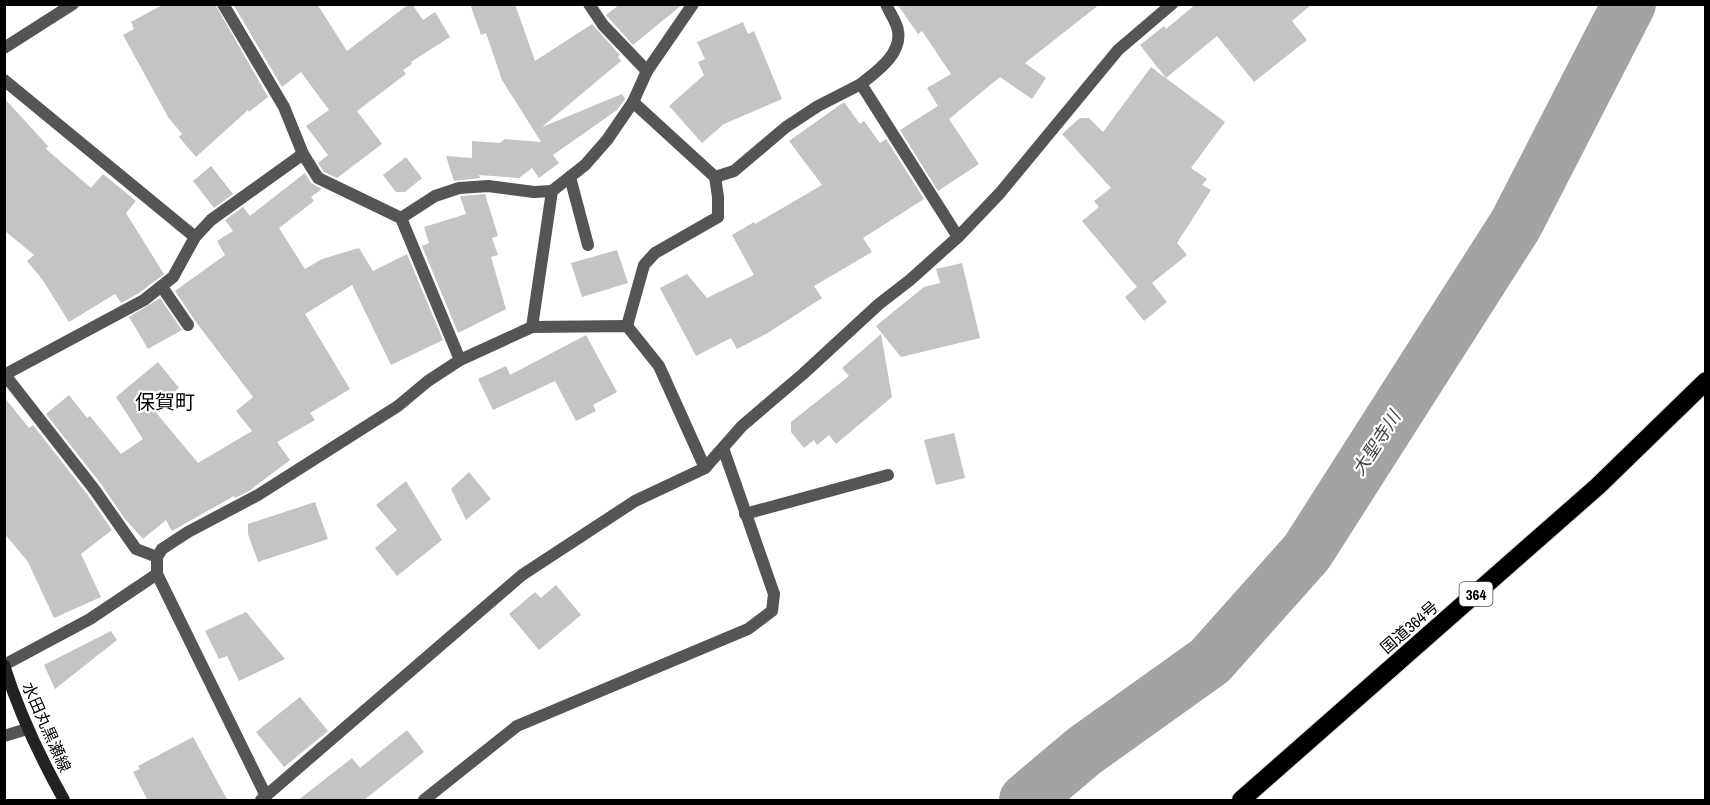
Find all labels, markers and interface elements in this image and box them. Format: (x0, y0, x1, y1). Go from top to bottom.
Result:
district label: 保賀町 (135, 388, 195, 415)
water label: 大聖寺川 (1346, 404, 1407, 480)
road number: 364 (1460, 582, 1492, 606)
street label: 国道364号 (1375, 596, 1443, 658)
street label: 水田丸黒瀬線 (17, 679, 77, 775)

